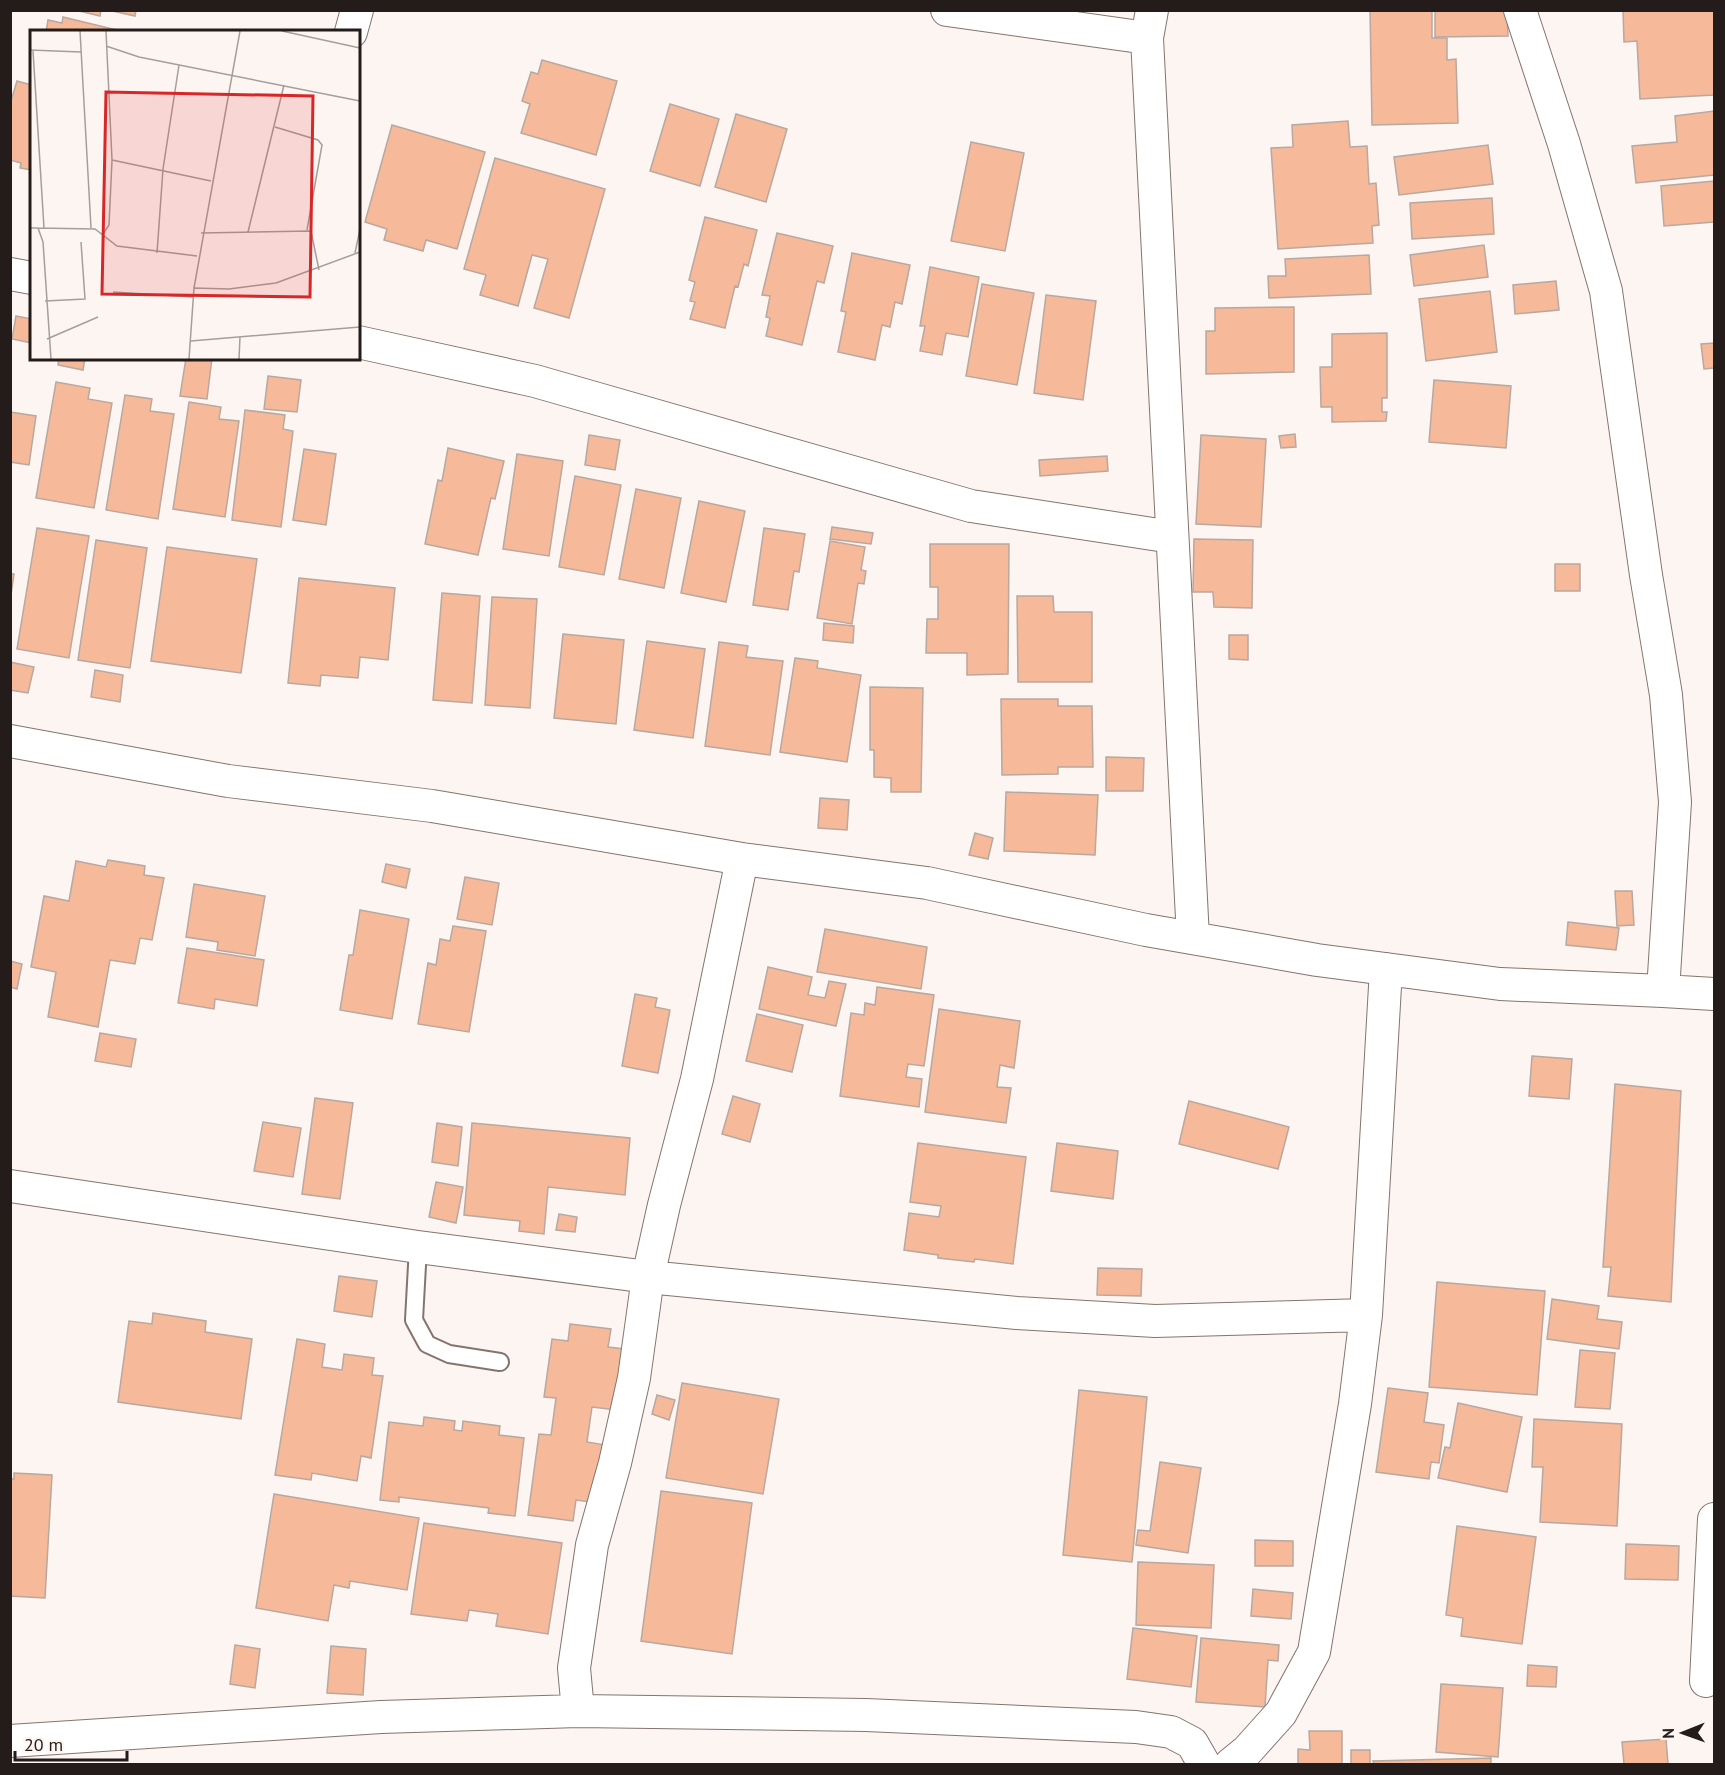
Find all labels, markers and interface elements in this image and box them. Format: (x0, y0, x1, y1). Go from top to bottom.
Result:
inset map (30, 30, 360, 360)
north arrow (1653, 1703, 1713, 1763)
scale bar (15, 1724, 128, 1762)
text: N (1658, 1728, 1678, 1739)
text: 20 m (24, 1733, 63, 1756)

